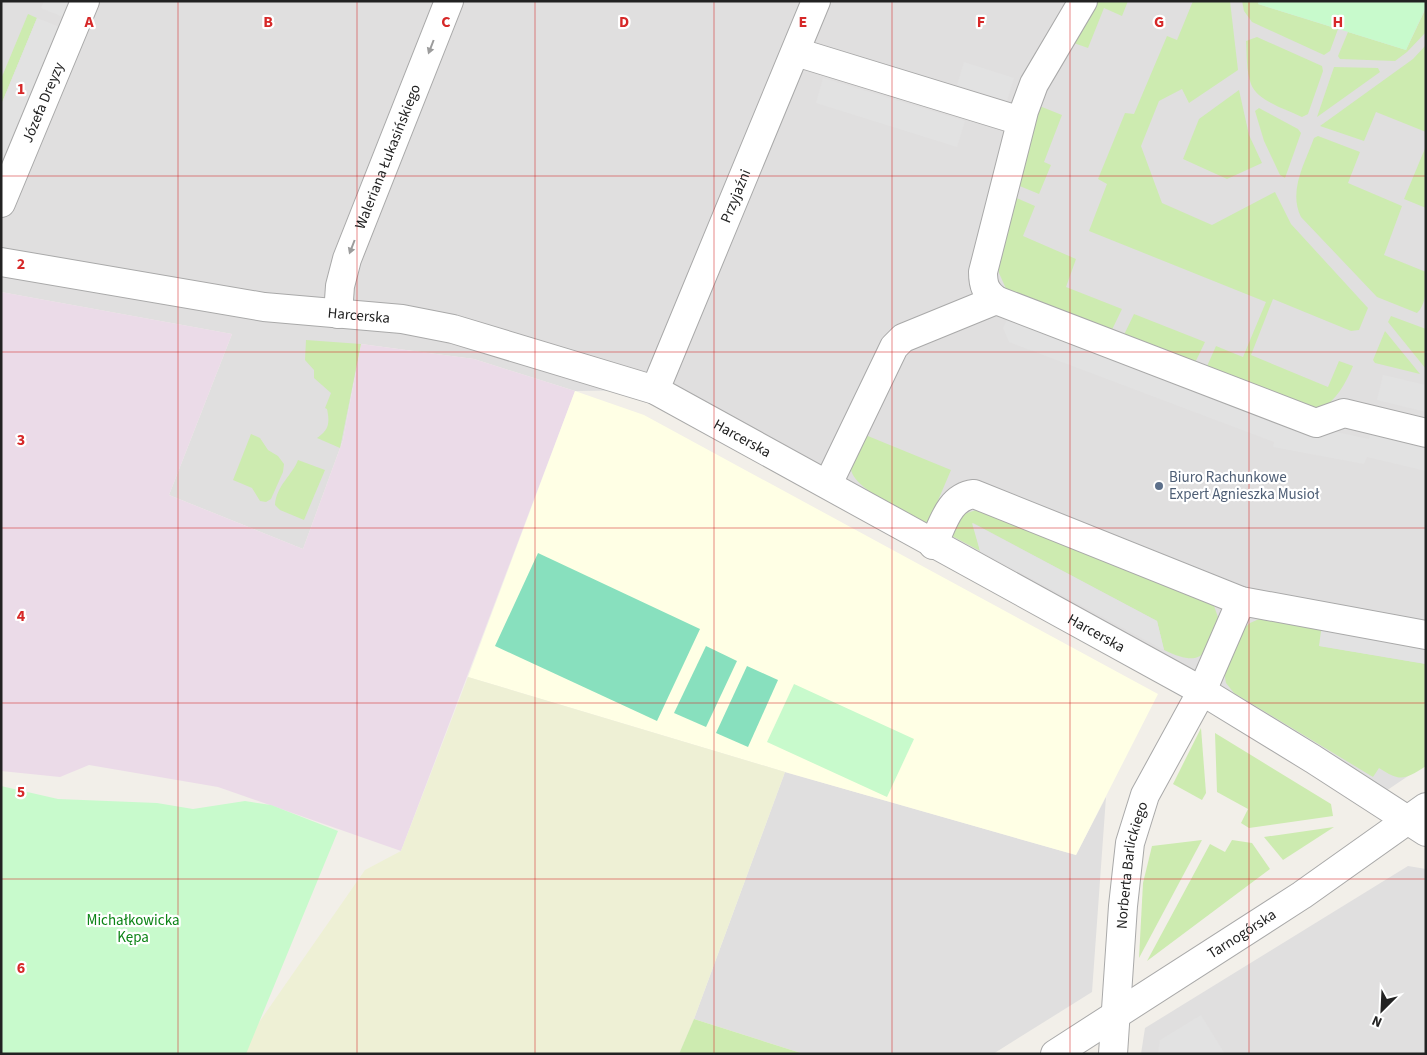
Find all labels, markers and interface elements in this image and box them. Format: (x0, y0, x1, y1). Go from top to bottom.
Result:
text: A (83, 11, 94, 33)
text: B (263, 11, 273, 33)
text: C (441, 11, 451, 33)
text: D (619, 11, 629, 33)
text: E (799, 11, 807, 33)
text: F (977, 11, 985, 33)
text: G (1154, 11, 1164, 33)
text: H (1333, 11, 1343, 33)
one-way arrow (427, 39, 434, 54)
street label: Józefa Dreyzy (17, 59, 69, 146)
text: 1 (17, 78, 25, 100)
street label: Waleriana Łukasińskiego (350, 81, 426, 233)
street label: Przyjaźni (715, 166, 756, 226)
one-way arrow (348, 240, 356, 255)
text: 2 (17, 253, 25, 275)
street label: Harcerska (327, 303, 391, 329)
street label: Harcerska (710, 414, 775, 463)
text: 3 (17, 429, 25, 451)
place label: Biuro Rachunkowe Expert Agnieszka Musioł (1169, 467, 1320, 505)
marker: Biuro Rachunkowe Expert Agnieszka Musioł (1153, 480, 1165, 492)
text: 4 (17, 605, 26, 627)
street label: Harcerska (1064, 609, 1129, 658)
text: 5 (17, 781, 25, 803)
street label: Norberta Barlickiego (1111, 799, 1153, 930)
street label: Tarnogórska (1204, 904, 1280, 964)
park label: Michałkowicka Kępa (86, 910, 180, 948)
text: 6 (17, 957, 25, 979)
north arrow (1357, 985, 1407, 1035)
text: N (1369, 1010, 1385, 1032)

